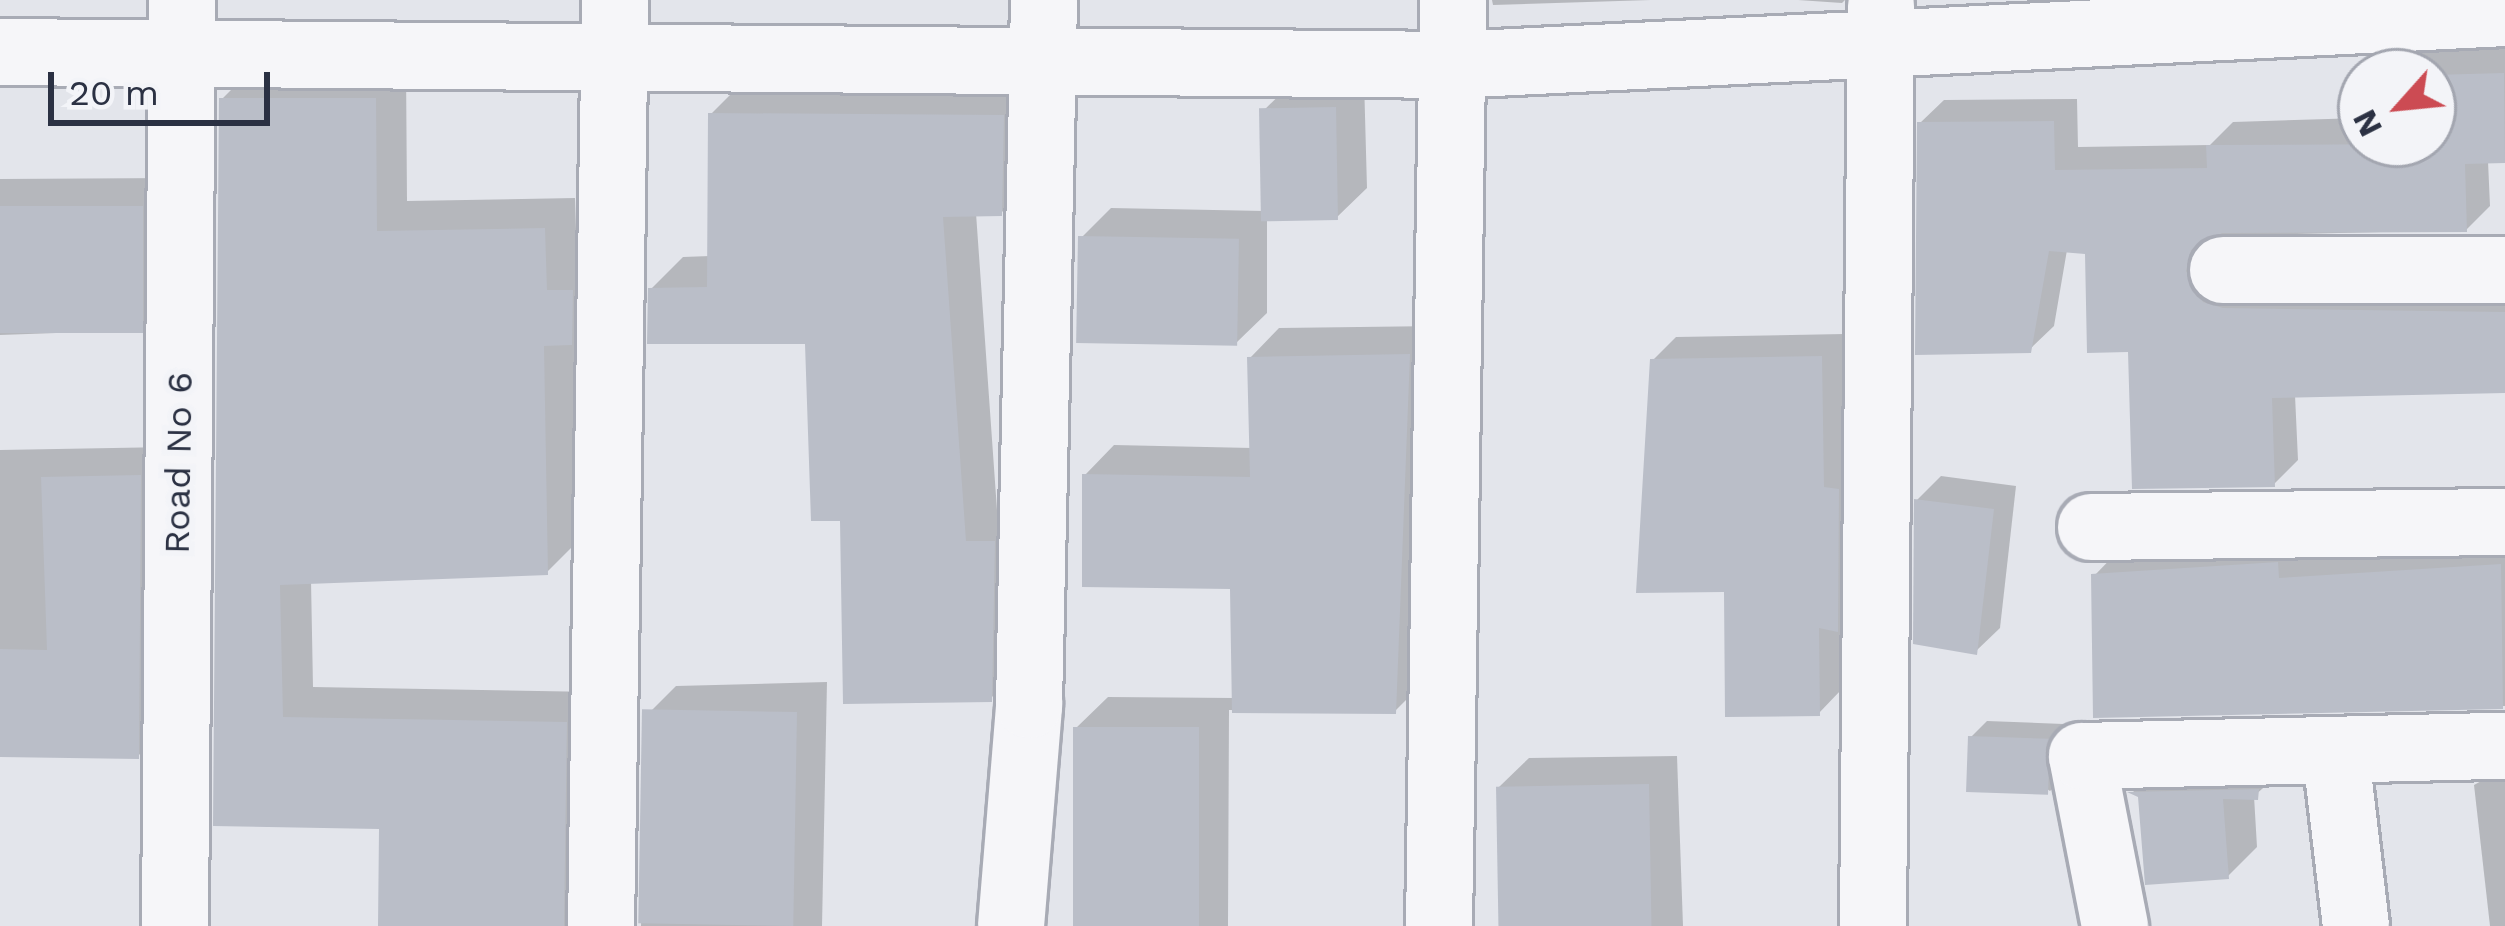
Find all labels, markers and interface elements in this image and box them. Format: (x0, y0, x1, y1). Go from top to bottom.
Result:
scale bar (54, 48, 276, 122)
north arrow (2337, 48, 2457, 168)
text: 20 m (69, 72, 159, 114)
text: N (2344, 103, 2390, 143)
street label: Road No 6 (156, 372, 202, 554)

